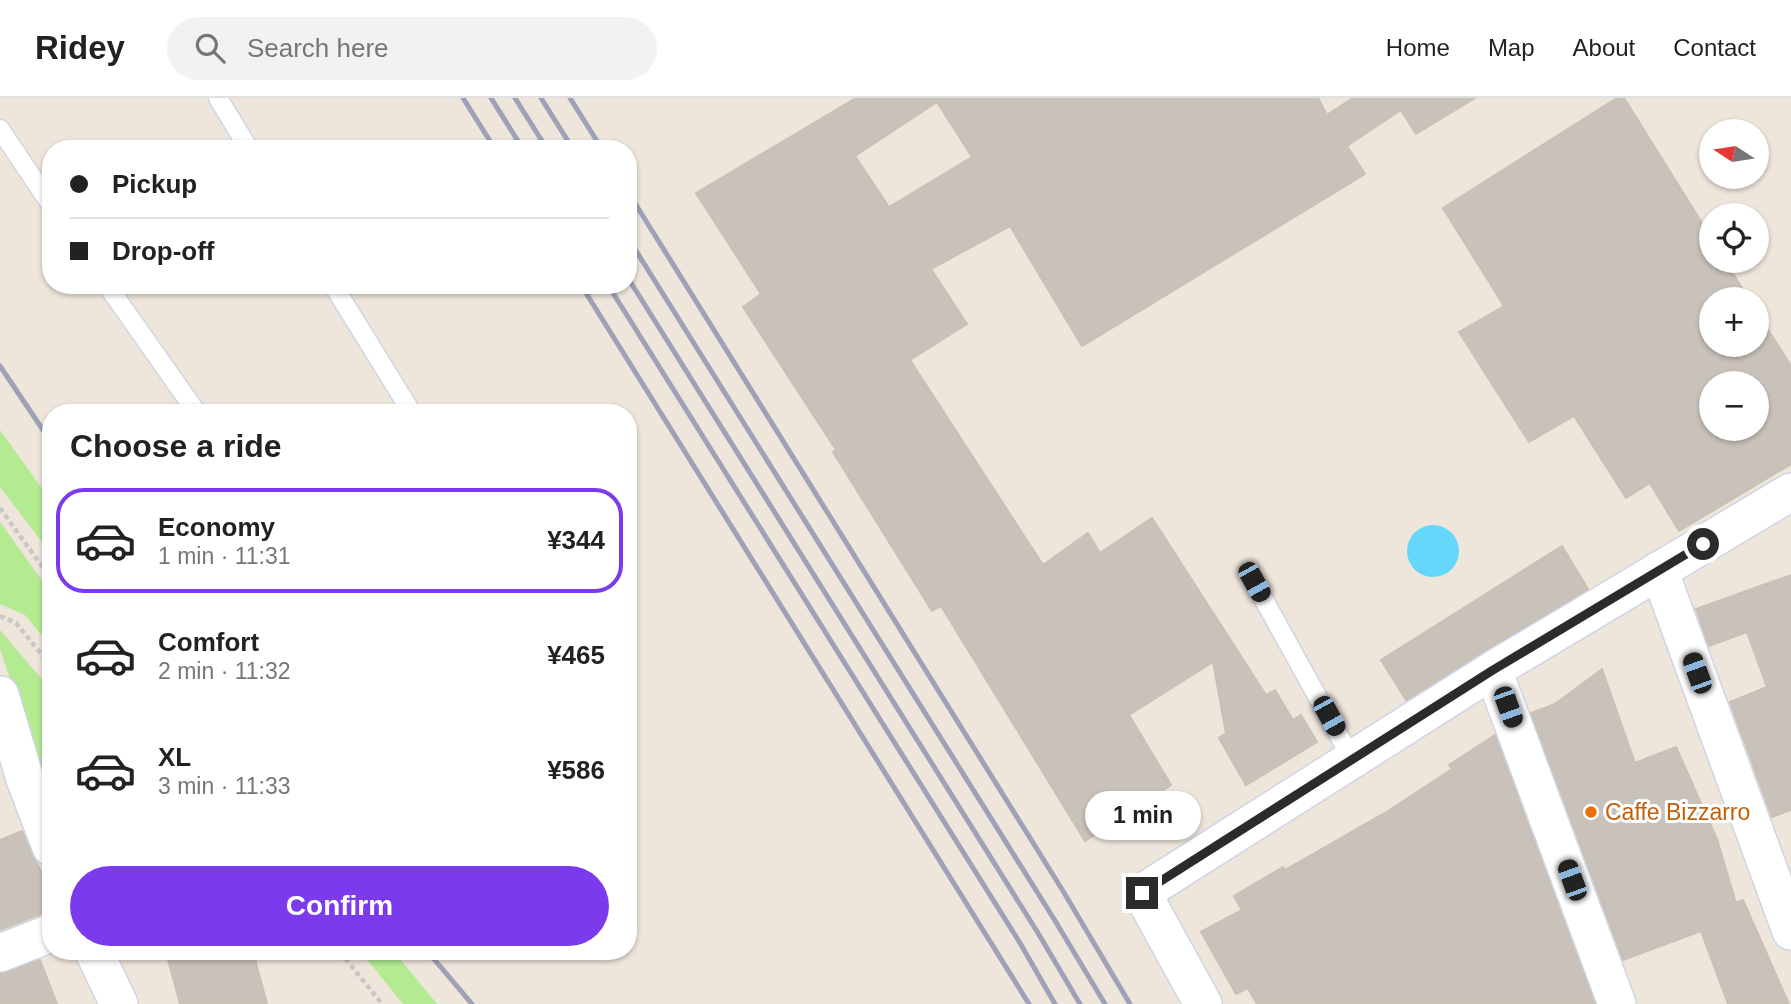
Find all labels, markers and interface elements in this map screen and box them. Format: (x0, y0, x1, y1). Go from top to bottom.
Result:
search box (167, 17, 657, 80)
text: Ridey (35, 29, 125, 66)
icon: search (191, 29, 229, 67)
text: Search here (247, 33, 389, 63)
text: Home (1386, 34, 1450, 61)
text: Map (1488, 34, 1535, 61)
text: About (1573, 34, 1635, 61)
text: Contact (1673, 34, 1756, 61)
north arrow (1699, 119, 1769, 189)
map controls (1699, 119, 1769, 441)
text: Pickup (112, 169, 197, 199)
button: locate (1699, 203, 1769, 273)
text: Drop-off (112, 236, 215, 266)
button: + (1699, 287, 1769, 357)
button: − (1699, 371, 1769, 441)
text: Choose a ride (70, 428, 282, 464)
icon: car (74, 509, 137, 572)
text: Economy (158, 512, 275, 542)
text: ¥344 (547, 525, 605, 555)
route start (1687, 528, 1719, 560)
text: 1 min · 11:31 (158, 543, 291, 569)
car (1235, 559, 1274, 605)
icon: car (74, 624, 137, 687)
text: Comfort (158, 627, 259, 657)
text: ¥465 (547, 640, 605, 670)
car (1680, 650, 1715, 696)
text: 2 min · 11:32 (158, 658, 291, 684)
car (1491, 684, 1526, 730)
car (1310, 693, 1349, 739)
icon: car (74, 739, 137, 802)
text: XL (158, 742, 191, 772)
text: ¥586 (547, 755, 605, 785)
text: 3 min · 11:33 (158, 773, 291, 799)
callout: 1 min (1084, 792, 1200, 840)
place label: Caffe Bizzarro (1605, 799, 1750, 825)
text: 1 min (1113, 802, 1173, 828)
marker: Caffe Bizzarro (1583, 804, 1599, 820)
car (1555, 857, 1590, 903)
button: Confirm (70, 866, 609, 946)
route end (1126, 877, 1158, 909)

